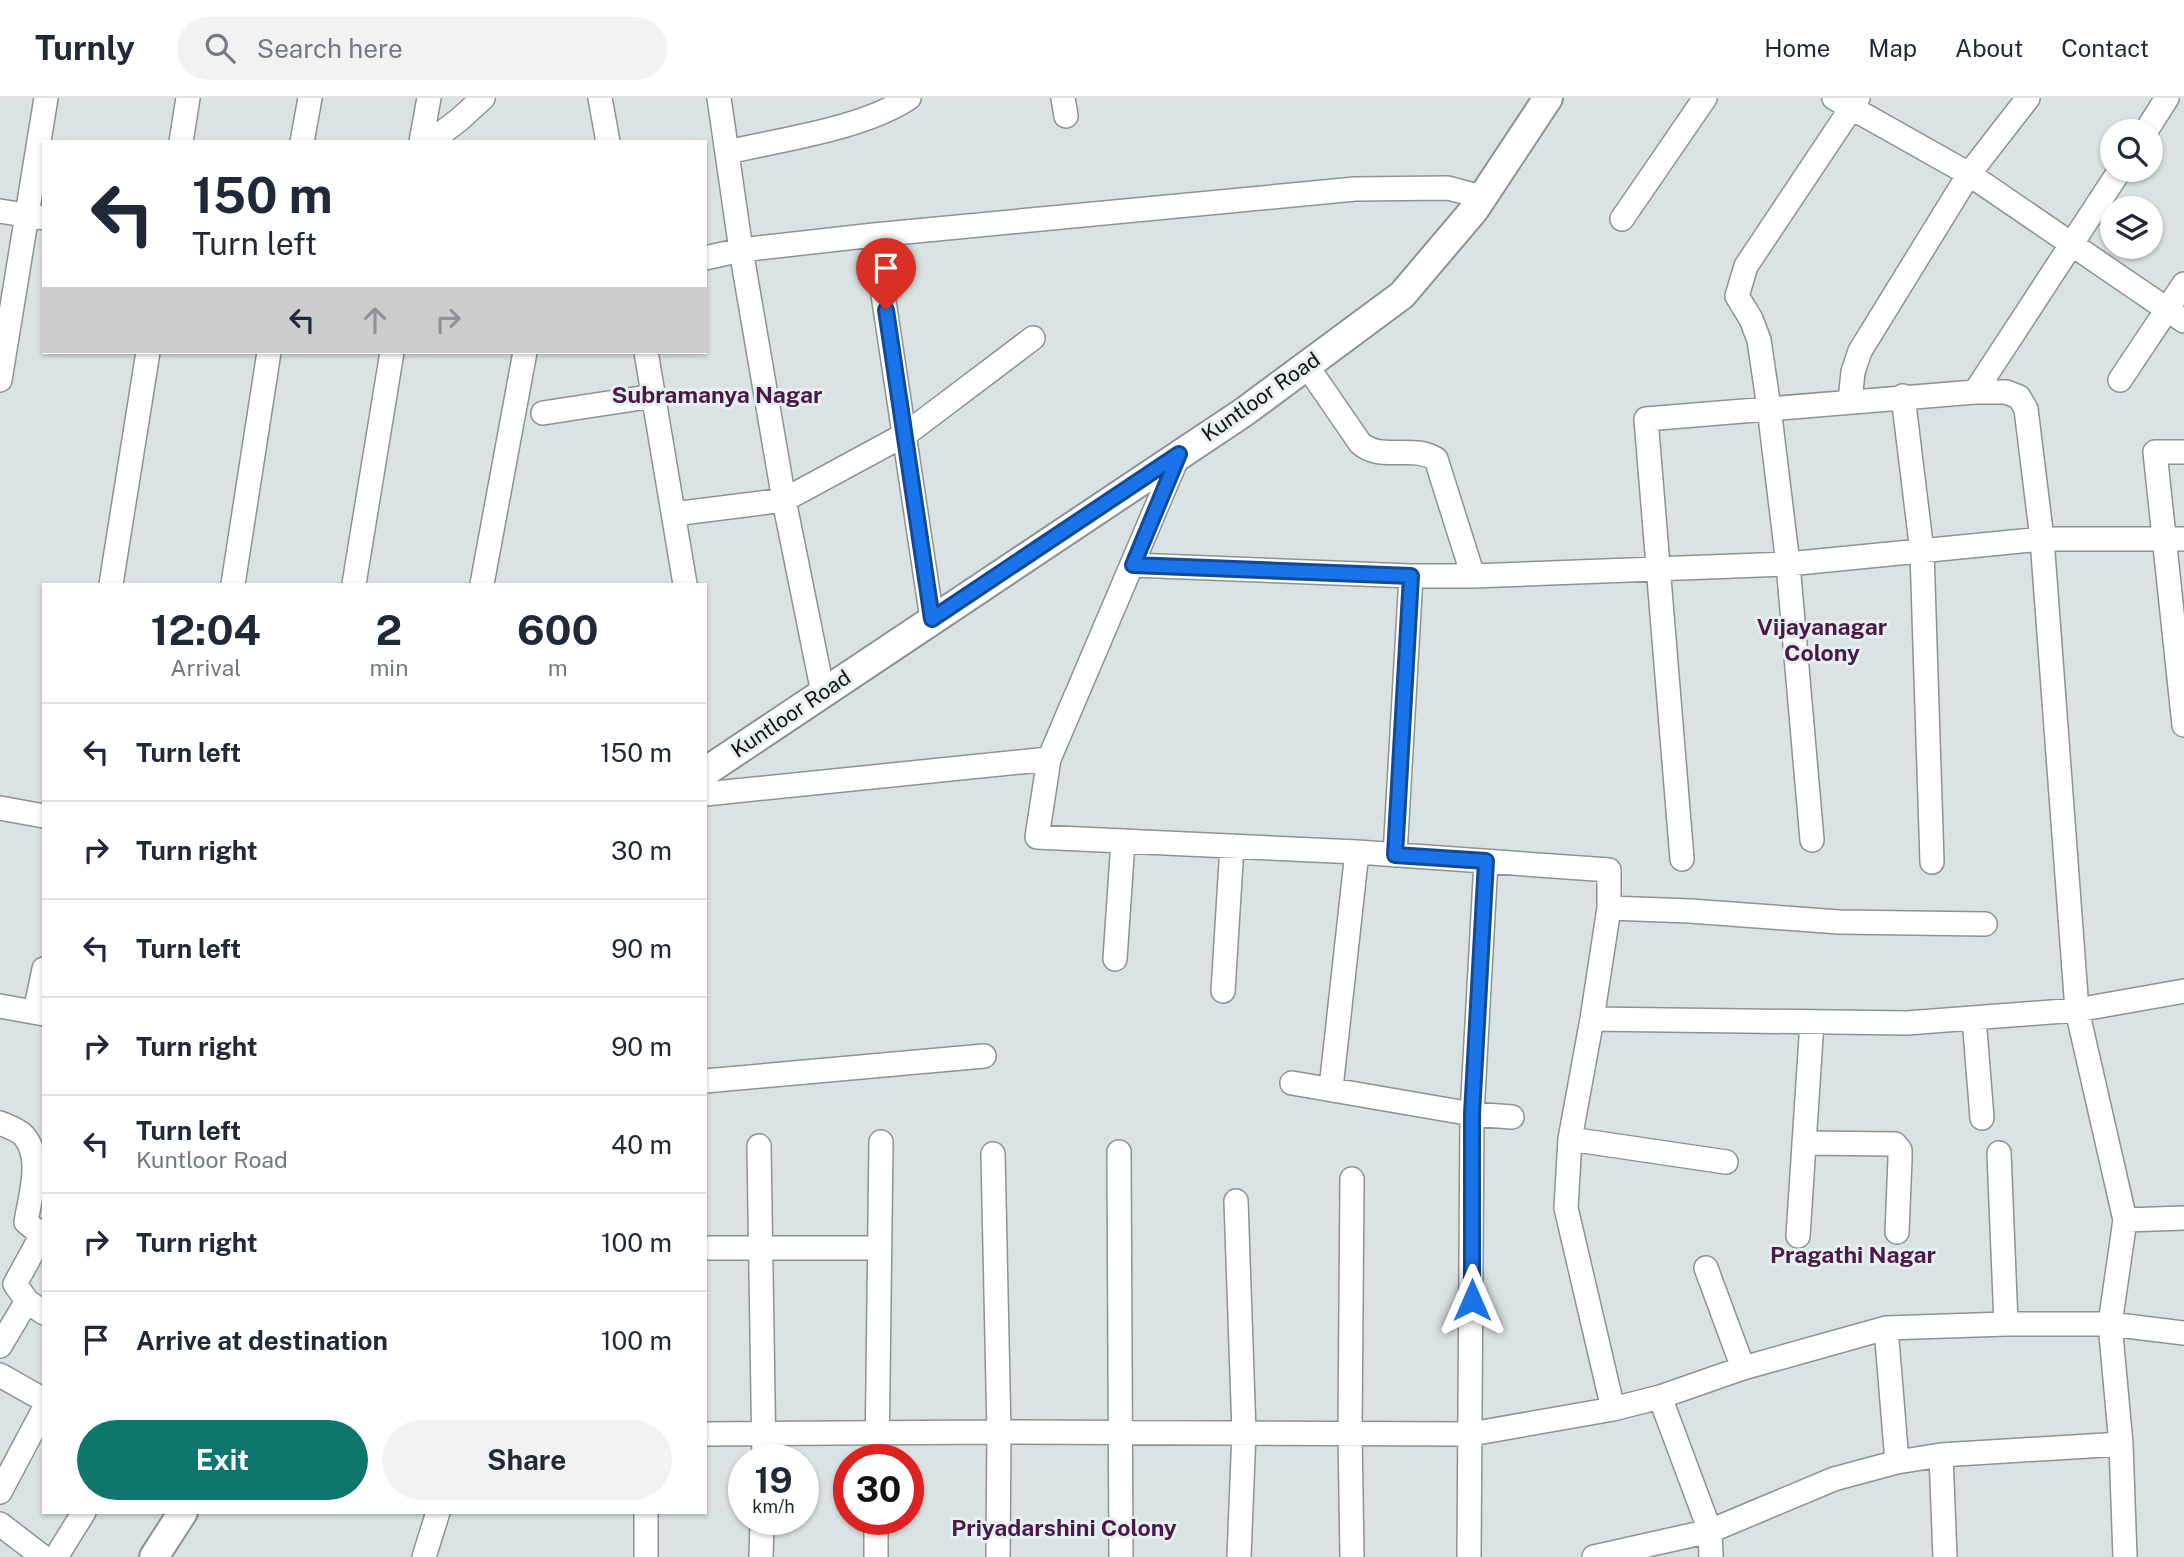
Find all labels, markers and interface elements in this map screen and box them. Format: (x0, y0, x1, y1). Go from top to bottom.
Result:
search box (177, 17, 667, 80)
text: Turnly (35, 29, 135, 67)
icon: search (201, 29, 239, 67)
text: Search here (257, 33, 403, 64)
text: Home (1764, 34, 1830, 62)
text: Map (1868, 34, 1917, 62)
text: About (1955, 34, 2023, 62)
text: Contact (2061, 34, 2149, 62)
map controls (2100, 119, 2163, 259)
button: search (2100, 119, 2163, 182)
text: 150 m (192, 166, 333, 224)
icon: left (77, 168, 168, 259)
button: layers (2100, 196, 2163, 259)
text: Turn left (192, 225, 317, 262)
pin (856, 238, 916, 310)
icon: arrive (867, 249, 905, 287)
icon: left (283, 301, 321, 339)
icon: ahead (356, 301, 394, 339)
icon: right (429, 301, 467, 339)
street label: Kuntloor Road (1197, 347, 1325, 447)
district label: Subramanya Nagar (611, 381, 823, 408)
text: 12:04 (150, 605, 261, 654)
text: 2 (376, 605, 402, 654)
text: 600 (517, 605, 599, 654)
district label: Vijayanagar Colony (1757, 613, 1887, 666)
text: Arrival (170, 654, 241, 681)
text: min (369, 654, 408, 681)
text: m (548, 654, 568, 681)
street label: Kuntloor Road (726, 665, 855, 763)
icon: left (77, 733, 115, 771)
text: Turn left (136, 737, 241, 768)
text: 150 m (600, 737, 672, 768)
icon: right (77, 831, 115, 869)
text: Turn right (136, 835, 258, 866)
text: 30 m (611, 835, 672, 866)
icon: left (77, 929, 115, 967)
text: Turn left (136, 933, 241, 964)
text: 90 m (611, 933, 672, 964)
icon: right (77, 1027, 115, 1065)
text: Turn right (136, 1031, 258, 1062)
text: 90 m (611, 1031, 672, 1062)
text: Turn left (136, 1115, 241, 1146)
icon: left (77, 1125, 115, 1163)
text: 40 m (611, 1129, 672, 1160)
text: Kuntloor Road (136, 1146, 288, 1173)
icon: right (77, 1223, 115, 1261)
text: Turn right (136, 1227, 258, 1258)
text: 100 m (601, 1227, 672, 1258)
district label: Pragathi Nagar (1770, 1241, 1936, 1268)
position arrow (1435, 1263, 1509, 1337)
icon: arrive (77, 1321, 115, 1359)
text: Arrive at destination (136, 1325, 388, 1356)
text: 100 m (601, 1325, 672, 1356)
button: Exit (77, 1420, 368, 1500)
button: Share (382, 1420, 672, 1500)
speed limit sign: 30 (833, 1444, 924, 1535)
text: 19 (754, 1460, 793, 1501)
text: km/h (752, 1496, 795, 1517)
district label: Priyadarshini Colony (951, 1514, 1177, 1541)

